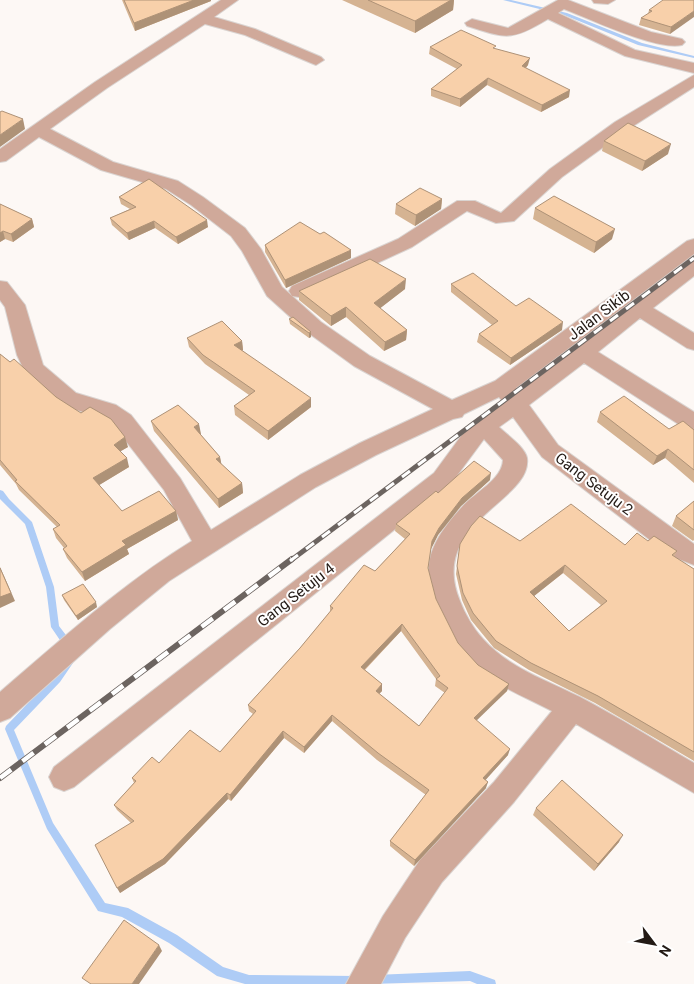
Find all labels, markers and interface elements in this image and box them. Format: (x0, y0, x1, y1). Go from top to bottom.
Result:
street label: Jalan Sikib (565, 286, 633, 344)
street label: Gang Setuju 2 (552, 449, 636, 519)
street label: Gang Setuju 4 (254, 559, 339, 631)
north arrow (629, 919, 679, 969)
text: N (656, 942, 674, 959)

